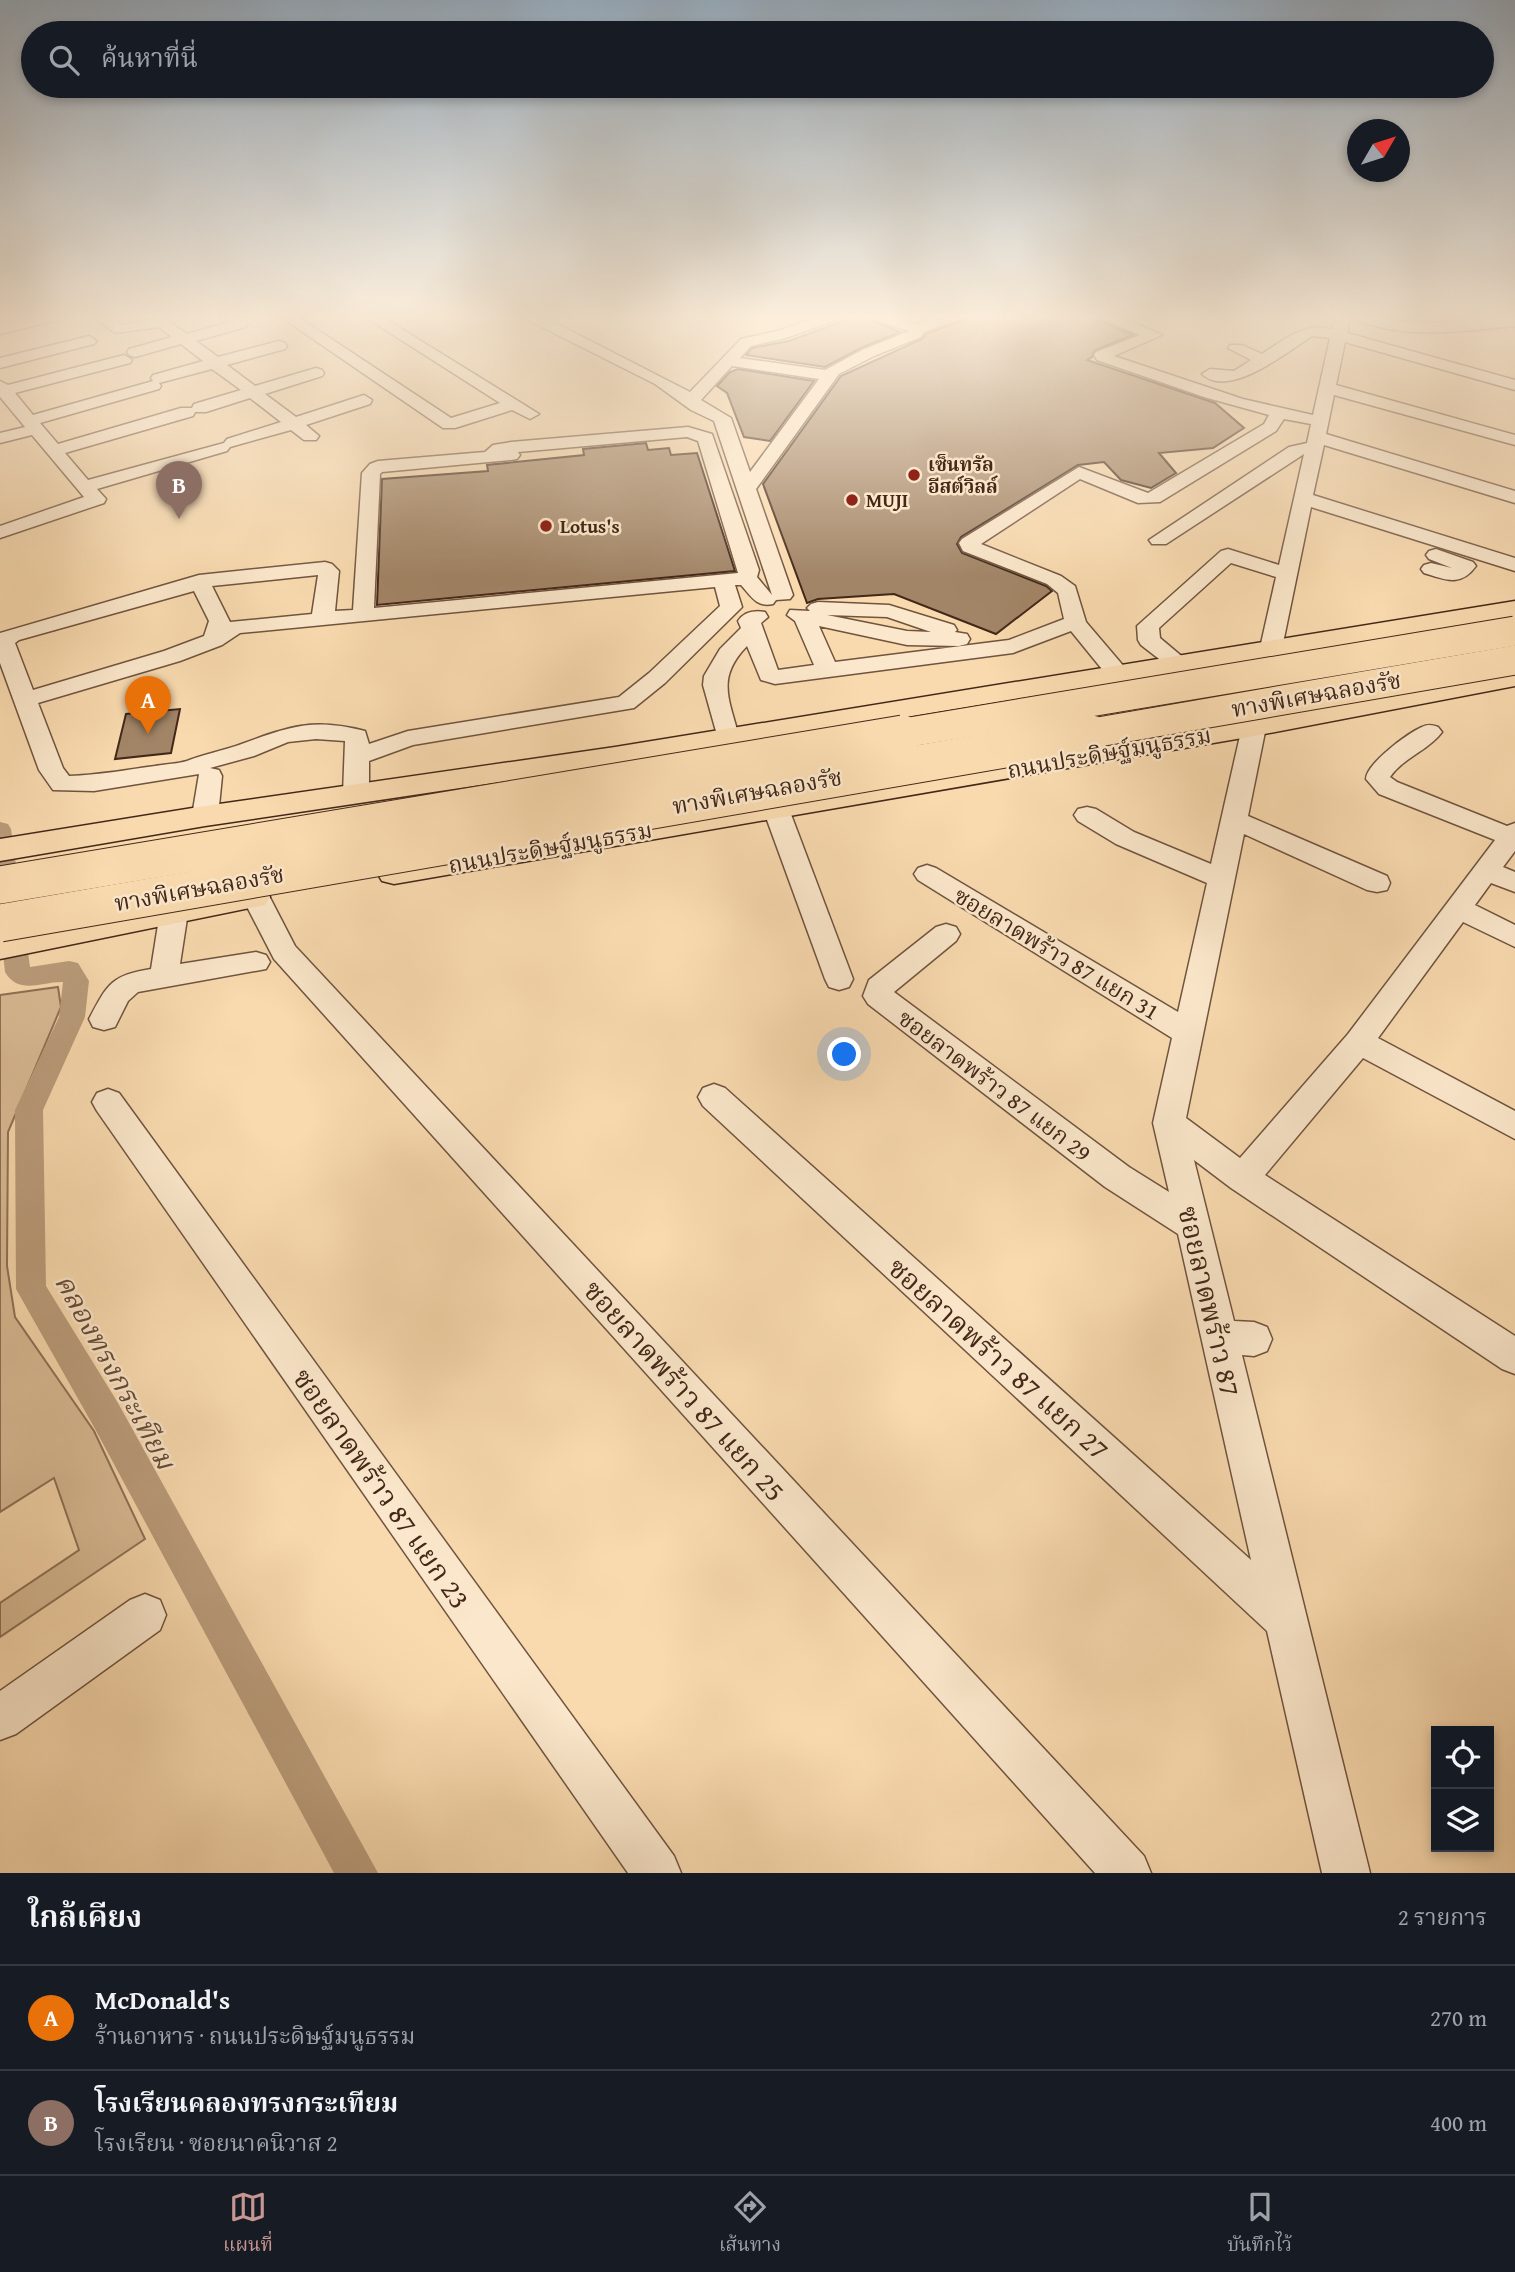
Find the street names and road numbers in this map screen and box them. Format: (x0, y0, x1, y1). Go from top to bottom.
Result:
street label: ทางพิเศษฉลองรัช (1229, 663, 1403, 725)
street label: ถนนประดิษฐ์มนูธรรม (1004, 718, 1214, 786)
street label: ทางพิเศษฉลองรัช (670, 760, 844, 822)
street label: ถนนประดิษฐ์มนูธรรม (445, 813, 655, 881)
street label: ทางพิเศษฉลองรัช (112, 857, 286, 919)
street label: ซอยลาดพร้าว 87 แยก 31 (948, 879, 1166, 1027)
street label: ซอยลาดพร้าว 87 แยก 29 (891, 1001, 1099, 1169)
street label: ซอยลาดพร้าว 87 (1168, 1202, 1252, 1400)
street label: ซอยลาดพร้าว 87 แยก 27 (879, 1247, 1119, 1469)
street label: ซอยลาดพร้าว 87 แยก 25 (574, 1270, 796, 1510)
street label: ซอยลาดพร้าว 87 แยก 23 (283, 1359, 481, 1617)

